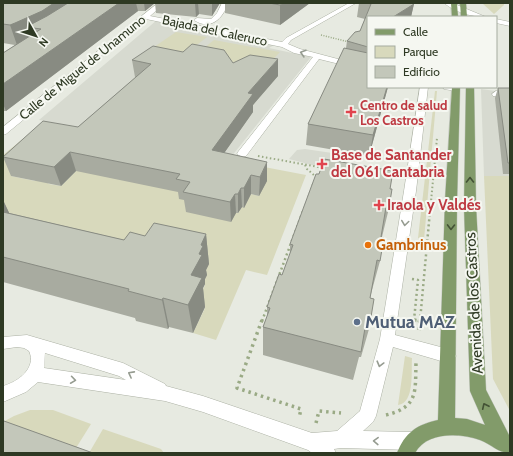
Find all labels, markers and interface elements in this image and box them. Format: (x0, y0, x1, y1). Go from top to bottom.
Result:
street label: Calle de Miguel de Unamuno (16, 11, 148, 123)
street label: Bajada del Caleruco (161, 11, 269, 50)
north arrow (16, 16, 56, 56)
legend (367, 16, 497, 88)
text: Calle (403, 24, 428, 39)
text: N (36, 35, 52, 50)
text: Parque (403, 44, 438, 59)
one-way arrow (300, 49, 307, 58)
text: Edificio (403, 64, 440, 79)
place label: Centro de salud Los Castros (360, 97, 448, 128)
marker: Centro de salud Los Castros (345, 106, 357, 118)
place label: Base de Santander del 061 Cantabria (331, 146, 452, 181)
marker: Base de Santander del 061 Cantabria (316, 158, 328, 170)
one-way arrow (466, 177, 474, 183)
place label: Iraola y Valdés (387, 196, 481, 214)
marker: Iraola y Valdés (374, 200, 384, 210)
one-way arrow (401, 220, 410, 226)
one-way arrow (447, 224, 455, 230)
street label: Avenida de los Castros (461, 232, 487, 374)
place label: Gambrinus (376, 236, 446, 254)
marker: Gambrinus (363, 240, 373, 250)
place label: Mutua MAZ (365, 311, 455, 333)
marker: Mutua MAZ (352, 317, 362, 327)
one-way arrow (377, 361, 385, 368)
one-way arrow (128, 372, 135, 379)
one-way arrow (70, 375, 76, 384)
one-way arrow (482, 403, 490, 411)
one-way arrow (373, 437, 379, 445)

